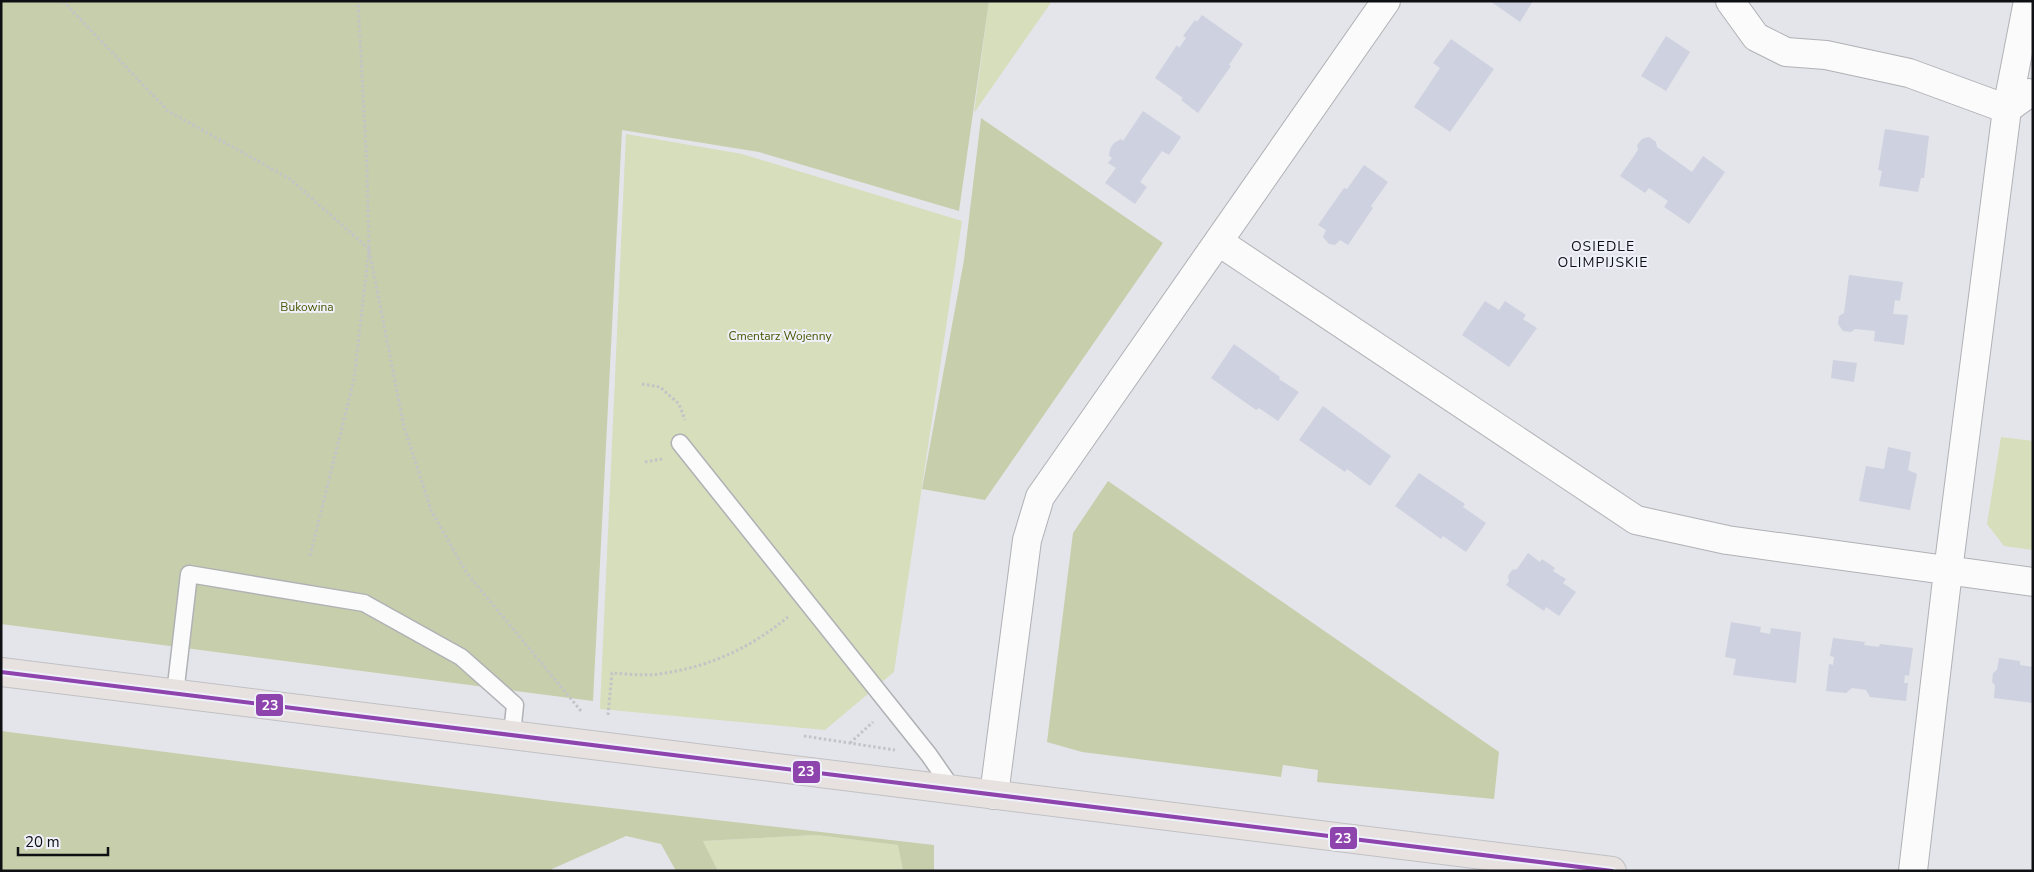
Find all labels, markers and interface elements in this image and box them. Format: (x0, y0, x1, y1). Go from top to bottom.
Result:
district label: OSIEDLE OLIMPIJSKIE (1558, 237, 1648, 272)
park label: Bukowina (280, 299, 334, 315)
park label: Cmentarz Wojenny (728, 328, 832, 344)
line badge: 23 (255, 693, 284, 717)
text: 23 (262, 696, 278, 715)
line badge: 23 (792, 760, 821, 784)
text: 23 (798, 762, 814, 781)
scale bar (18, 824, 108, 856)
line badge: 23 (1329, 826, 1358, 850)
text: 23 (1335, 829, 1351, 848)
text: 20 m (25, 832, 60, 852)

